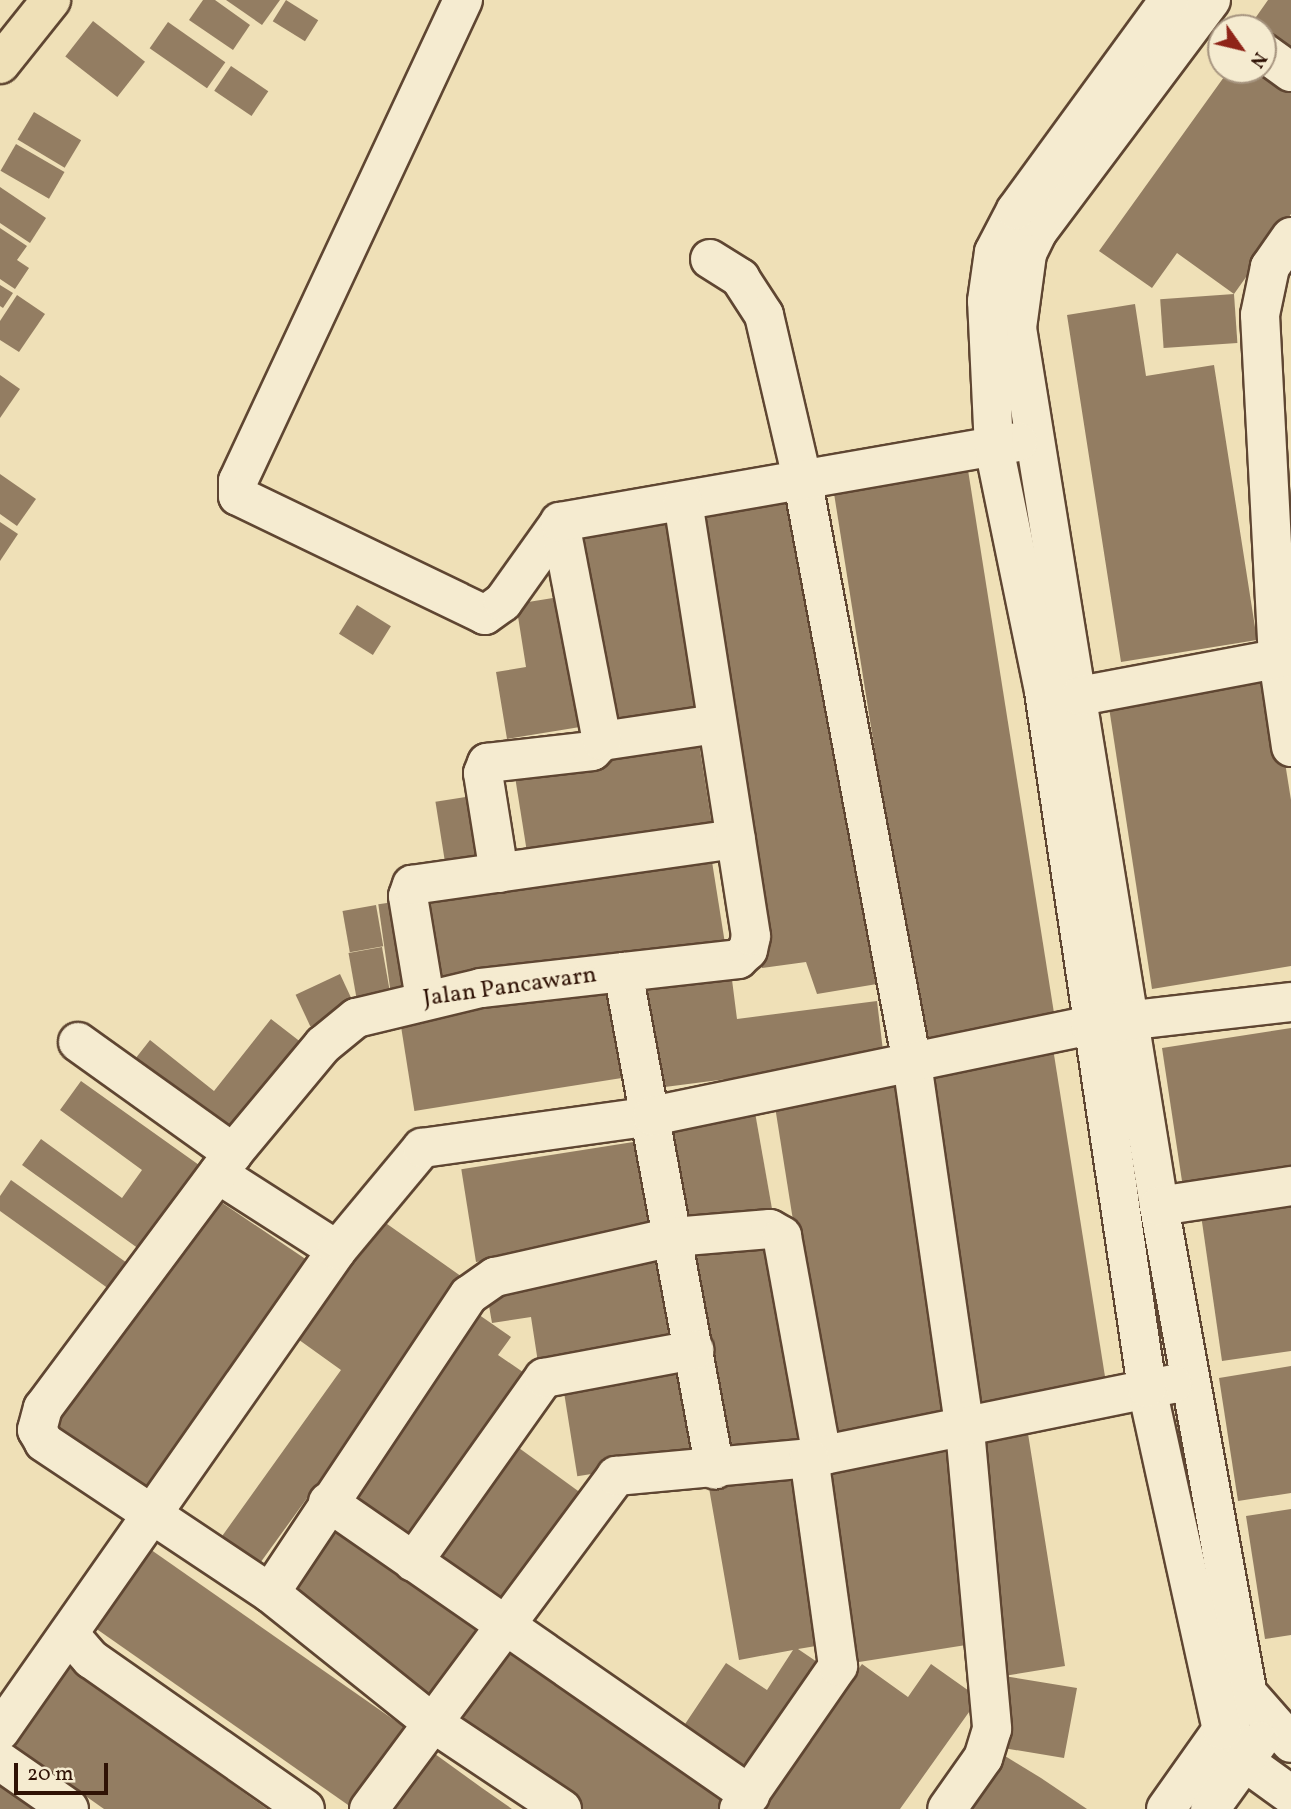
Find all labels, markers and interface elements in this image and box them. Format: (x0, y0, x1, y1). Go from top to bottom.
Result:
north arrow (1207, 14, 1277, 84)
text: N (1243, 47, 1272, 73)
street label: Jalan Pancawarn (421, 962, 599, 1014)
scale bar (18, 1750, 112, 1794)
text: 20 m (27, 1760, 73, 1789)

